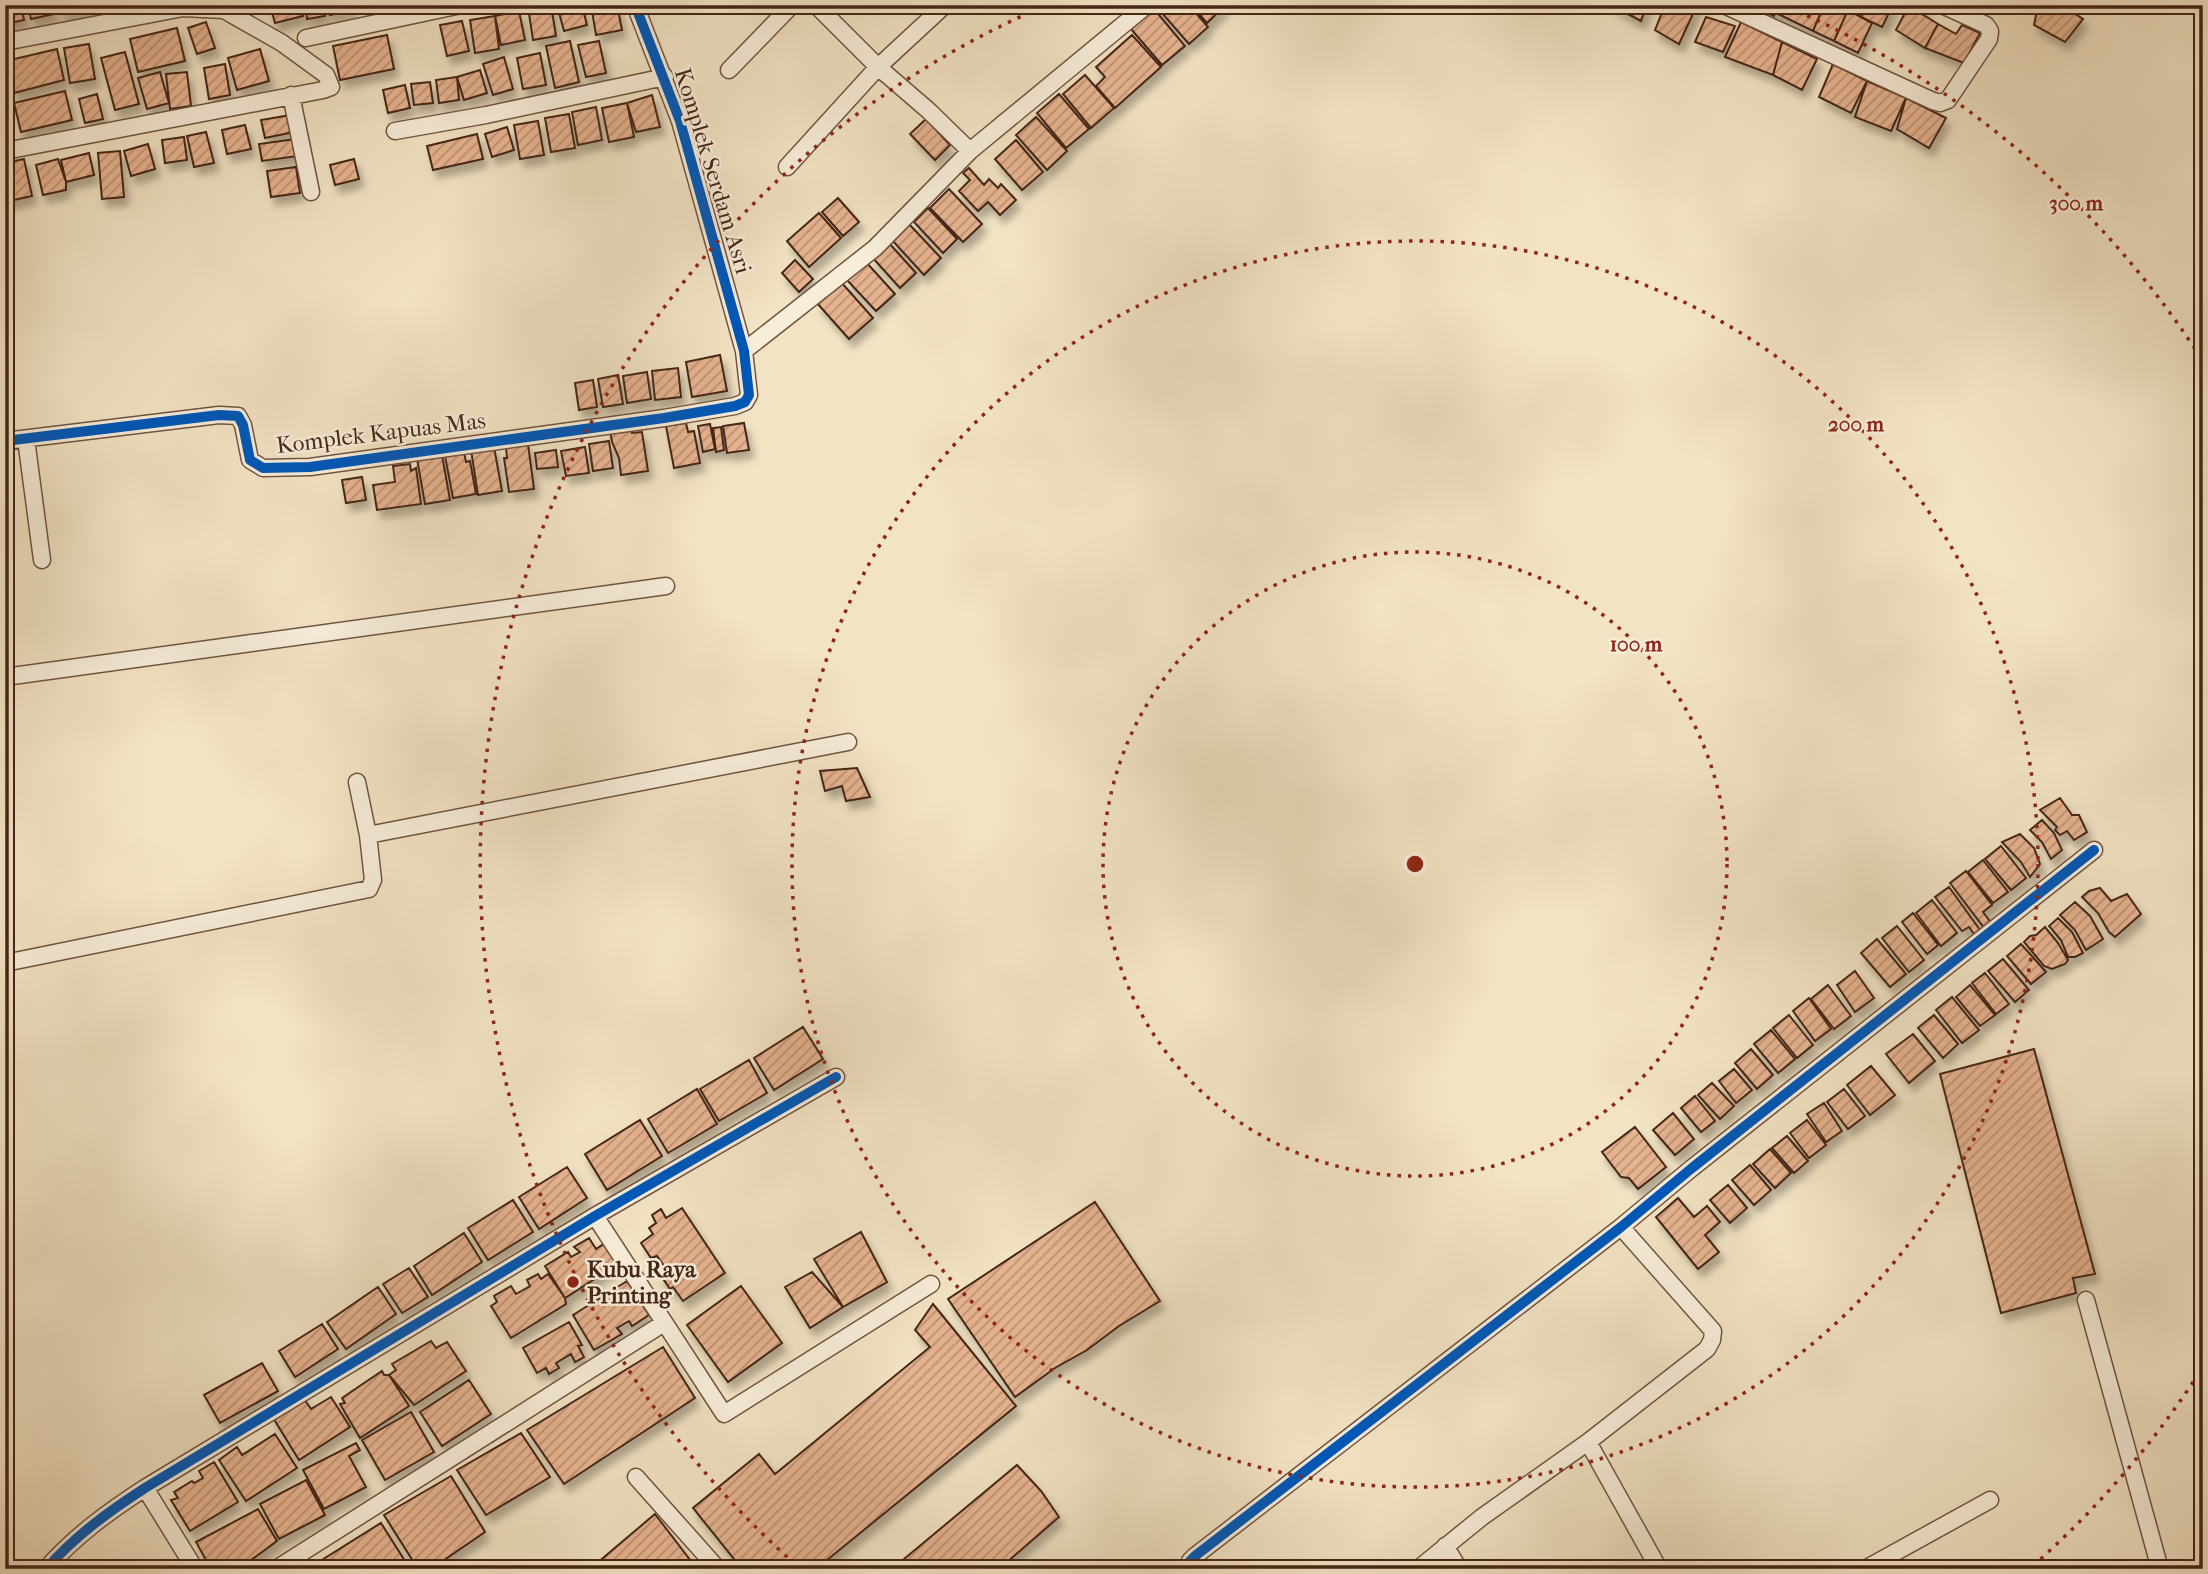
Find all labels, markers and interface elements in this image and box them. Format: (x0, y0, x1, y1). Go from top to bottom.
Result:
street label: Komplek Serdam Asri (669, 65, 757, 277)
text: 300 m (2049, 191, 2103, 215)
street label: Komplek Kapuas Mas (275, 407, 487, 459)
text: 200 m (1828, 412, 1885, 436)
text: 100 m (1610, 632, 1663, 656)
centre of rings (1403, 852, 1427, 876)
place label: Kubu Raya Printing (587, 1256, 697, 1309)
marker: Kubu Raya Printing (565, 1274, 581, 1290)

